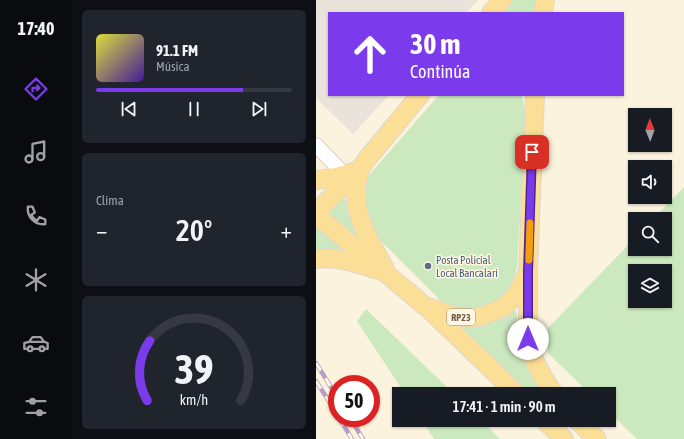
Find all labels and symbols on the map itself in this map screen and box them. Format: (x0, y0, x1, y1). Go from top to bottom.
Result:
north arrow (628, 108, 672, 152)
pin (515, 135, 549, 169)
place label: Posta Policial Local Bancalari (436, 254, 498, 279)
marker: Posta Policial Local Bancalari (423, 261, 433, 271)
road number: RP23 (447, 309, 475, 325)
position arrow (507, 318, 549, 360)
speed limit sign: 50 (328, 375, 380, 427)

